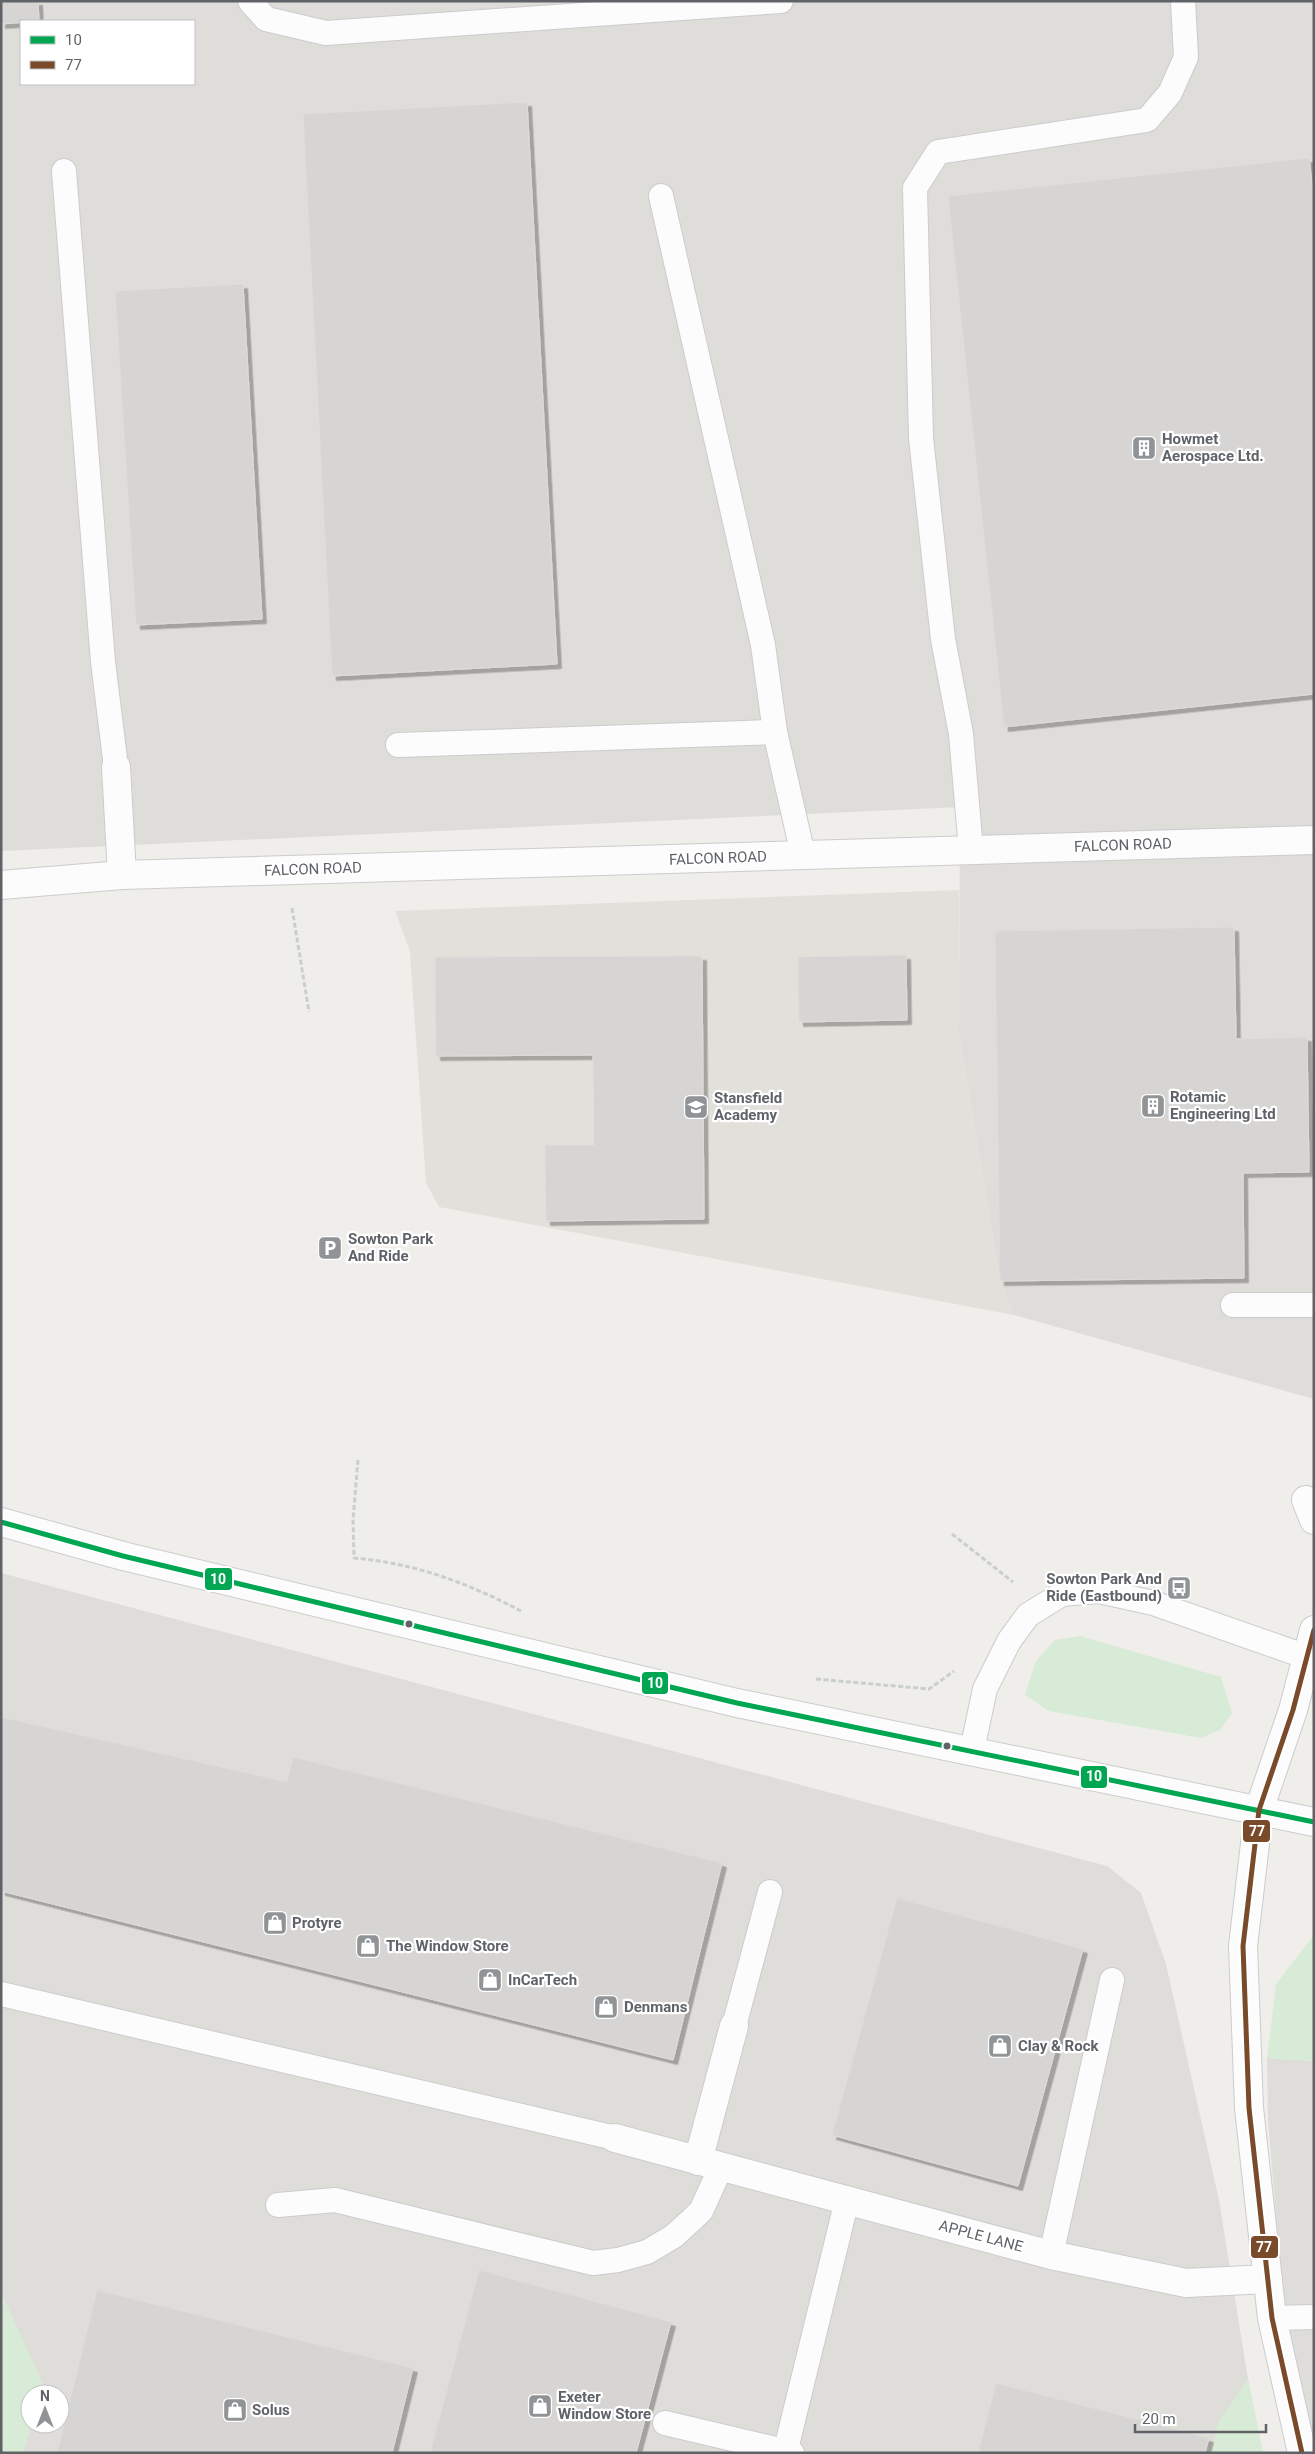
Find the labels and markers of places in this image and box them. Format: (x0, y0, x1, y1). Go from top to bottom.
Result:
place label: Howmet Aerospace Ltd. (1162, 430, 1264, 465)
building icon: Howmet Aerospace Ltd. (1131, 435, 1157, 461)
place label: Rotamic Engineering Ltd (1170, 1088, 1276, 1123)
place label: Stansfield Academy (714, 1089, 782, 1124)
building icon: Rotamic Engineering Ltd (1140, 1093, 1166, 1119)
school or university icon: Stansfield Academy (683, 1094, 709, 1120)
place label: Sowton Park And Ride (348, 1230, 434, 1265)
parking icon: Sowton Park And Ride (317, 1235, 343, 1261)
place label: Sowton Park And Ride (Eastbound) (1046, 1570, 1162, 1605)
bus stop icon: Sowton Park And Ride (Eastbound) (1166, 1575, 1192, 1601)
unlabelled marker (404, 1619, 414, 1629)
unlabelled marker (942, 1741, 952, 1751)
shop icon: Protyre (262, 1910, 288, 1936)
place label: Protyre (292, 1914, 341, 1932)
shop icon: The Window Store (355, 1933, 381, 1959)
place label: The Window Store (386, 1937, 509, 1955)
shop icon: InCarTech (477, 1967, 503, 1993)
place label: InCarTech (508, 1971, 577, 1989)
shop icon: Denmans (593, 1994, 619, 2020)
place label: Denmans (624, 1998, 688, 2016)
shop icon: Clay & Rock (987, 2033, 1013, 2059)
place label: Clay & Rock (1018, 2037, 1099, 2055)
place label: Exeter Window Store (558, 2388, 651, 2423)
shop icon: Exeter Window Store (527, 2393, 553, 2419)
shop icon: Solus (222, 2397, 248, 2423)
place label: Solus (252, 2401, 290, 2419)

